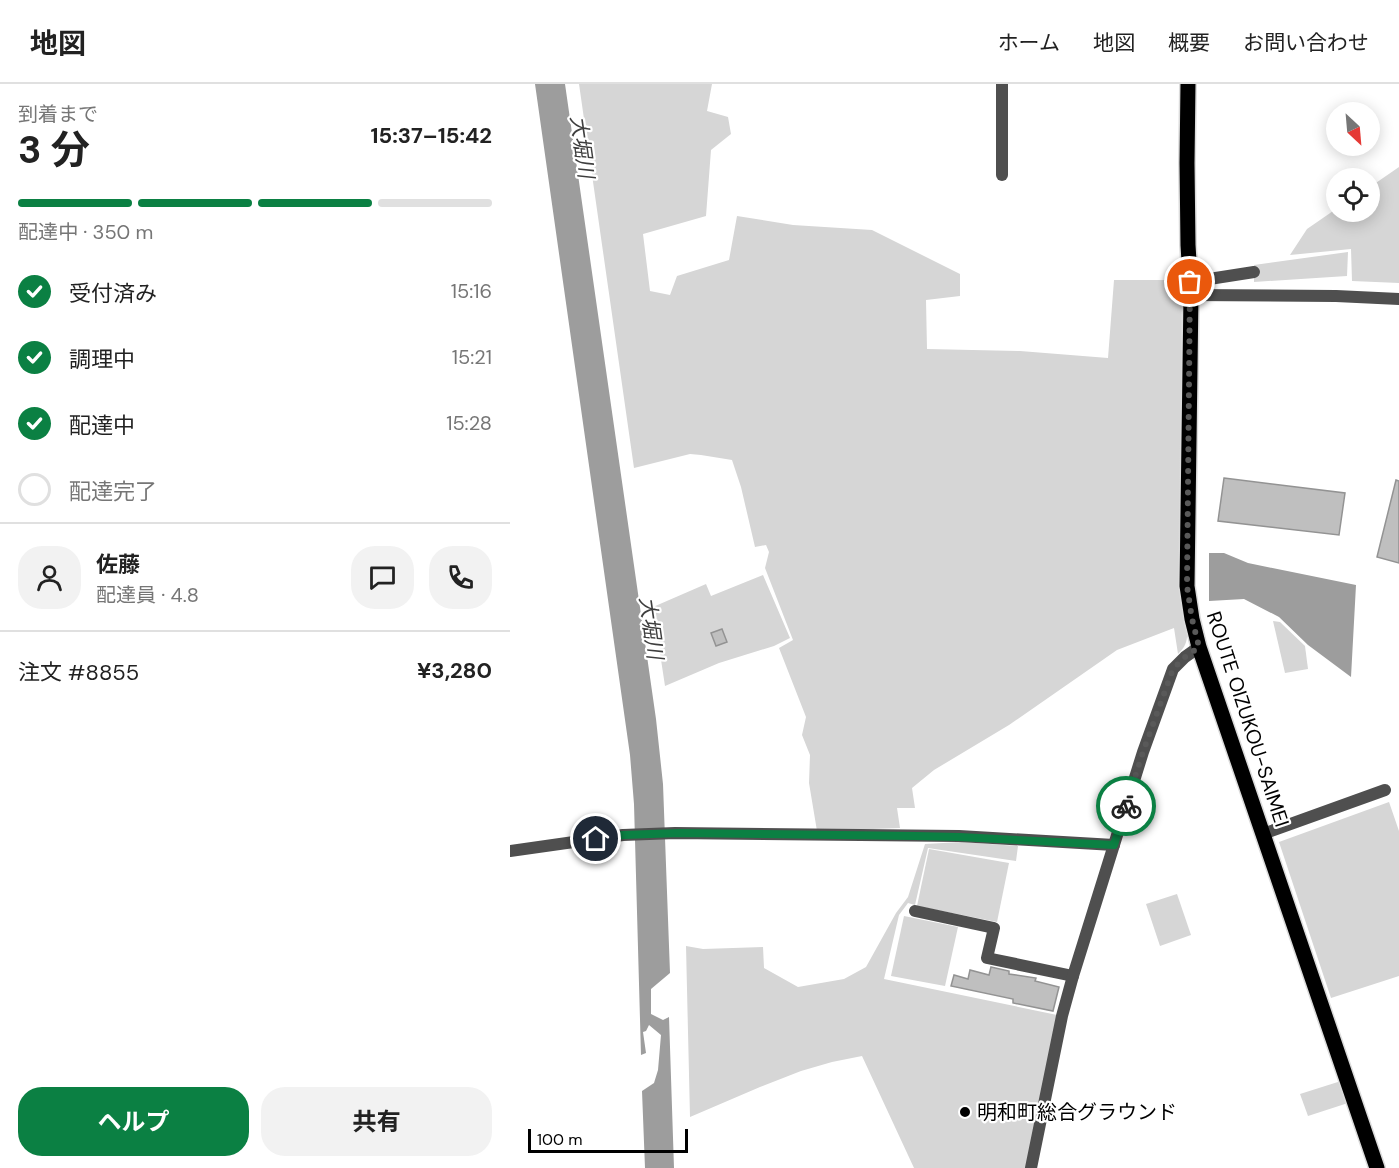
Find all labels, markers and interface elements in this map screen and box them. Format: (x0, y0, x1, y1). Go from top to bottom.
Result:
text: 地図 (30, 25, 86, 62)
text: ホーム (998, 29, 1060, 57)
text: 地図 (1093, 29, 1135, 57)
text: 概要 (1168, 29, 1210, 57)
text: お問い合わせ (1243, 29, 1369, 57)
text: 到着まで (18, 101, 98, 127)
north arrow (1326, 102, 1380, 156)
map controls (1326, 102, 1380, 222)
water label: 大堀川 (564, 114, 601, 182)
text: 15:37–15:42 (371, 121, 492, 150)
text: 3 分 (18, 124, 90, 175)
button: locate (1326, 168, 1380, 222)
text: 配達中 · 350 m (18, 219, 153, 245)
pin (1164, 256, 1215, 307)
icon: bag (1173, 265, 1206, 298)
icon: check (18, 275, 51, 308)
text: 15:16 (451, 278, 492, 304)
text: 受付済み (69, 279, 157, 308)
icon: check (18, 341, 51, 374)
text: 15:21 (452, 344, 492, 370)
text: 調理中 (69, 345, 135, 374)
icon: check (18, 407, 51, 440)
text: 15:28 (446, 410, 492, 436)
text: 配達中 (69, 411, 135, 440)
text: 配達完了 (69, 477, 157, 506)
button: person (18, 546, 81, 609)
button: chat (351, 546, 414, 609)
button: phone (429, 546, 492, 609)
text: 佐藤 (96, 550, 140, 579)
text: 配達員 · 4.8 (96, 582, 199, 608)
water label: 大堀川 (633, 595, 670, 663)
street label: ROUTE OIZUKOU-SAIMEI (1201, 608, 1295, 830)
text: ¥3,280 (417, 656, 492, 685)
text: 注文 #8855 (18, 658, 139, 687)
courier (1096, 776, 1156, 836)
icon: bike (1110, 790, 1143, 823)
pin (570, 813, 621, 864)
icon: home (579, 822, 612, 855)
button: ヘルプ (18, 1087, 249, 1156)
button: 共有 (261, 1087, 492, 1156)
place label: 明和町総合グラウンド (977, 1099, 1177, 1125)
marker: 明和町総合グラウンド (958, 1105, 972, 1119)
scale bar (528, 1126, 688, 1154)
text: 100 m (537, 1129, 582, 1150)

